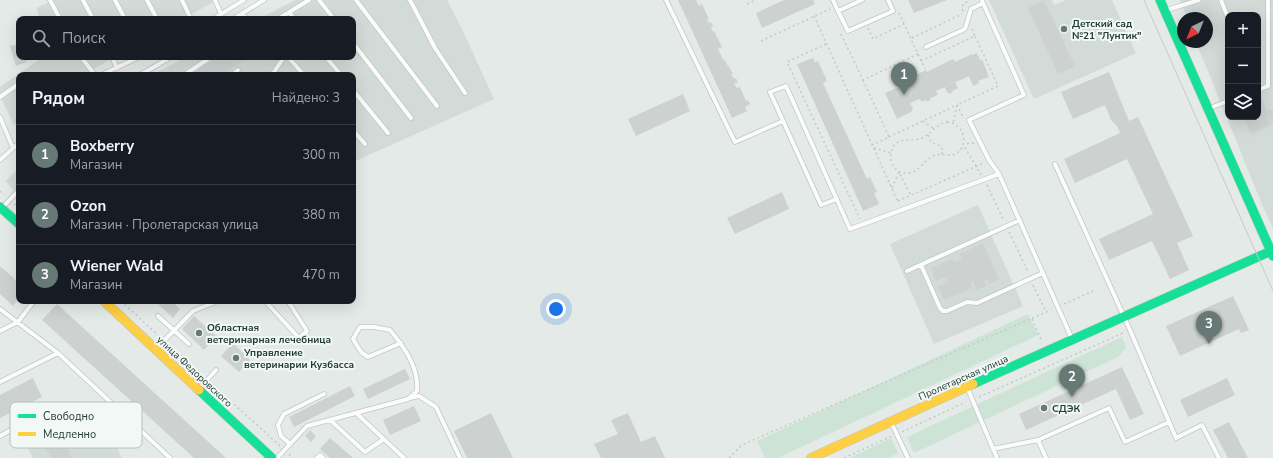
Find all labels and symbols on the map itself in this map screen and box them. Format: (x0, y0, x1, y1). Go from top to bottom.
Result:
north arrow (1177, 12, 1213, 48)
place label: Детский сад №21 "Лунтик" (1072, 17, 1141, 43)
marker: Детский сад №21 "Лунтик" (1059, 24, 1069, 34)
pin: 1 (891, 62, 917, 95)
your location (546, 299, 566, 319)
pin: 3 (1196, 311, 1222, 344)
place label: Областная ветеринарная лечебница (207, 321, 331, 347)
marker: Областная ветеринарная лечебница (194, 328, 204, 338)
street label: улица Федоровского (153, 333, 235, 411)
place label: Управление ветеринарии Кузбасса (243, 346, 354, 372)
street label: Пролетарская улица (916, 352, 1011, 404)
marker: Управление ветеринарии Кузбасса (231, 353, 241, 363)
pin: 2 (1059, 364, 1085, 397)
legend (10, 402, 142, 448)
place label: СДЭК (1052, 402, 1081, 416)
marker: СДЭК (1039, 403, 1049, 413)
text: Свободно (43, 409, 94, 424)
text: Медленно (43, 427, 96, 442)

